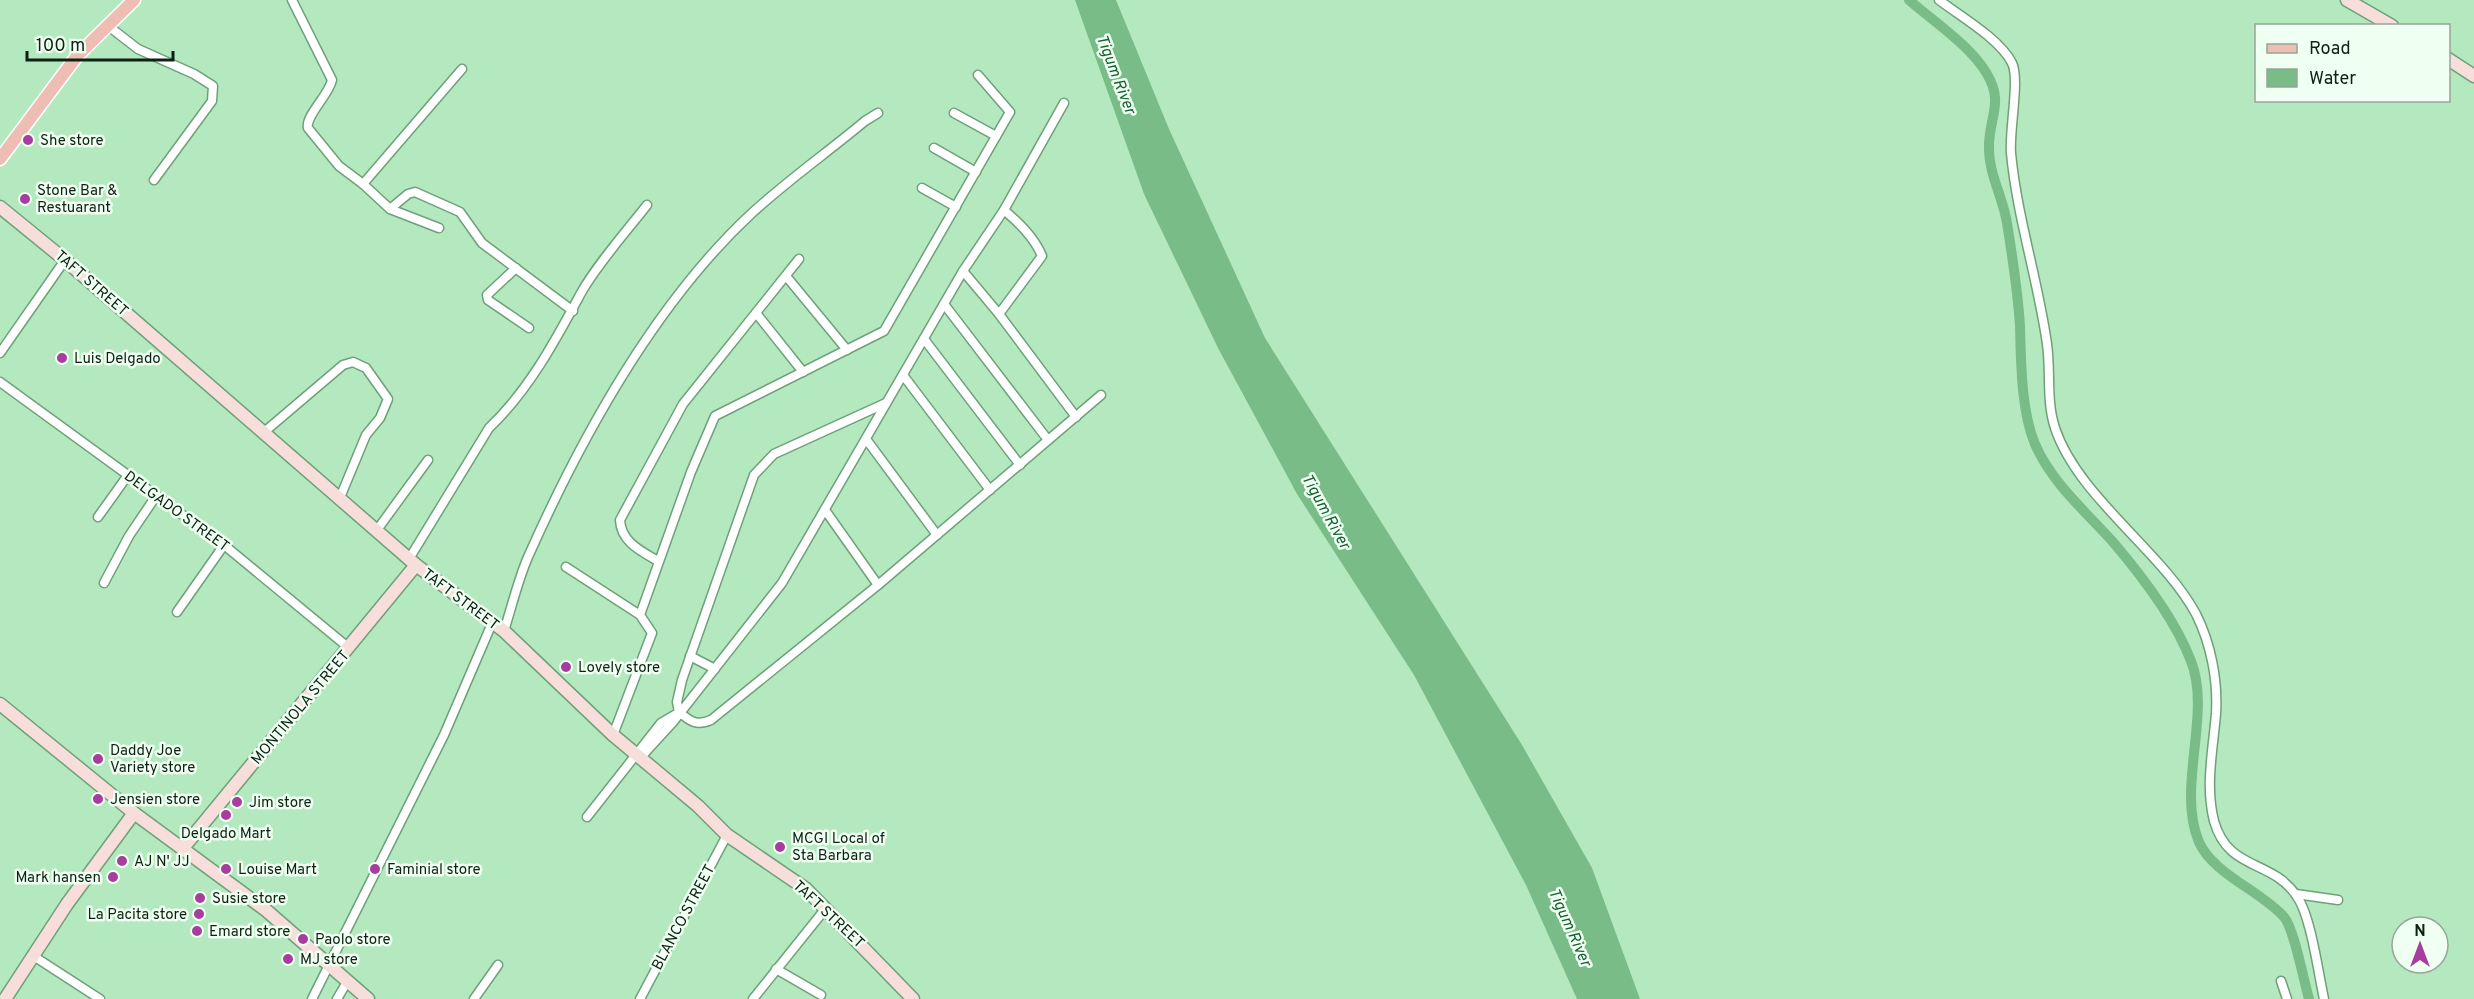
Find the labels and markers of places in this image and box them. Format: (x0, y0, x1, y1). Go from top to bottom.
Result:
place label: She store (40, 132, 103, 151)
marker: She store (21, 133, 35, 147)
place label: Stone Bar & Restuarant (37, 182, 118, 218)
marker: Stone Bar & Restuarant (18, 192, 32, 206)
place label: Luis Delgado (74, 350, 161, 369)
marker: Luis Delgado (55, 351, 69, 365)
place label: Lovely store (578, 659, 660, 678)
marker: Lovely store (559, 660, 573, 674)
place label: Daddy Joe Variety store (110, 742, 195, 778)
marker: Daddy Joe Variety store (91, 752, 105, 766)
place label: Jensien store (110, 791, 200, 810)
marker: Jensien store (91, 792, 105, 806)
place label: Jim store (249, 794, 311, 813)
marker: Jim store (230, 795, 244, 809)
marker: Delgado Mart (219, 808, 233, 822)
place label: Delgado Mart (181, 825, 271, 844)
place label: MCGI Local of Sta Barbara (792, 830, 885, 866)
marker: MCGI Local of Sta Barbara (773, 840, 787, 854)
place label: AJ N' JJ (134, 853, 190, 872)
marker: AJ N' JJ (115, 854, 129, 868)
place label: Louise Mart (238, 861, 317, 880)
place label: Faminial store (387, 861, 481, 880)
marker: Louise Mart (219, 862, 233, 876)
marker: Faminial store (368, 862, 382, 876)
place label: Mark hansen (15, 869, 101, 888)
marker: Mark hansen (106, 870, 120, 884)
place label: Susie store (212, 890, 286, 909)
marker: Susie store (193, 891, 207, 905)
place label: La Pacita store (87, 906, 187, 925)
marker: La Pacita store (192, 907, 206, 921)
place label: Emard store (209, 923, 290, 942)
marker: Emard store (190, 924, 204, 938)
place label: Paolo store (315, 931, 391, 950)
marker: Paolo store (296, 932, 310, 946)
place label: MJ store (300, 951, 358, 970)
marker: MJ store (281, 952, 295, 966)

